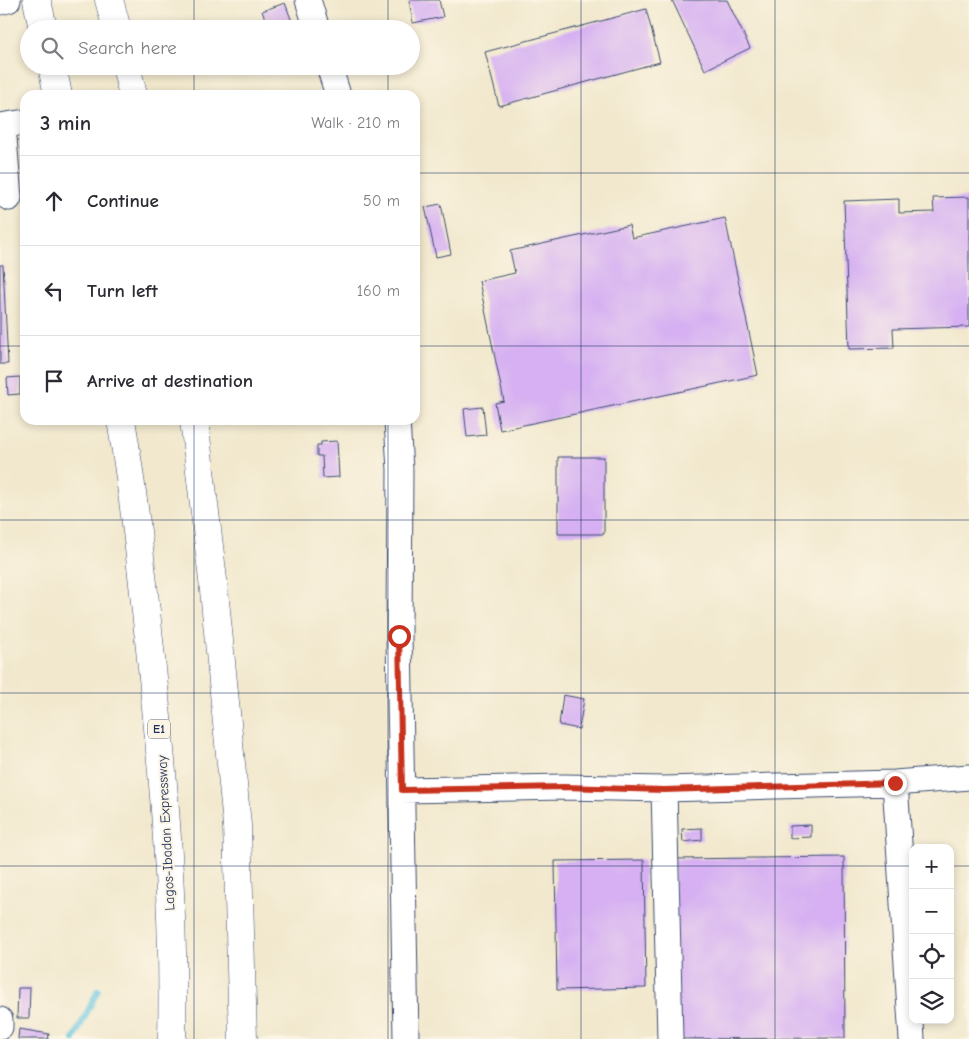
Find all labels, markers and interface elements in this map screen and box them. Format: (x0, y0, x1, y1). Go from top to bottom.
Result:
search box (20, 20, 420, 75)
icon: search (38, 34, 66, 62)
text: Search here (78, 37, 177, 59)
text: 3 min (40, 111, 91, 135)
text: Walk · 210 m (311, 114, 400, 132)
icon: ahead (40, 187, 68, 215)
text: Continue (87, 190, 159, 212)
text: 50 m (363, 192, 400, 210)
icon: left (40, 277, 68, 305)
text: Turn left (87, 280, 158, 302)
text: 160 m (357, 282, 400, 300)
icon: arrive (40, 367, 68, 395)
text: Arrive at destination (87, 370, 253, 392)
route start (388, 625, 411, 648)
road number: E1 (148, 720, 170, 739)
street label: Lagos-Ibadan Expressway (153, 754, 179, 911)
route end (884, 772, 907, 795)
map controls (909, 844, 954, 1024)
button: + (909, 844, 954, 889)
button: − (909, 889, 954, 934)
button: locate (909, 934, 954, 979)
button: layers (909, 979, 954, 1024)

